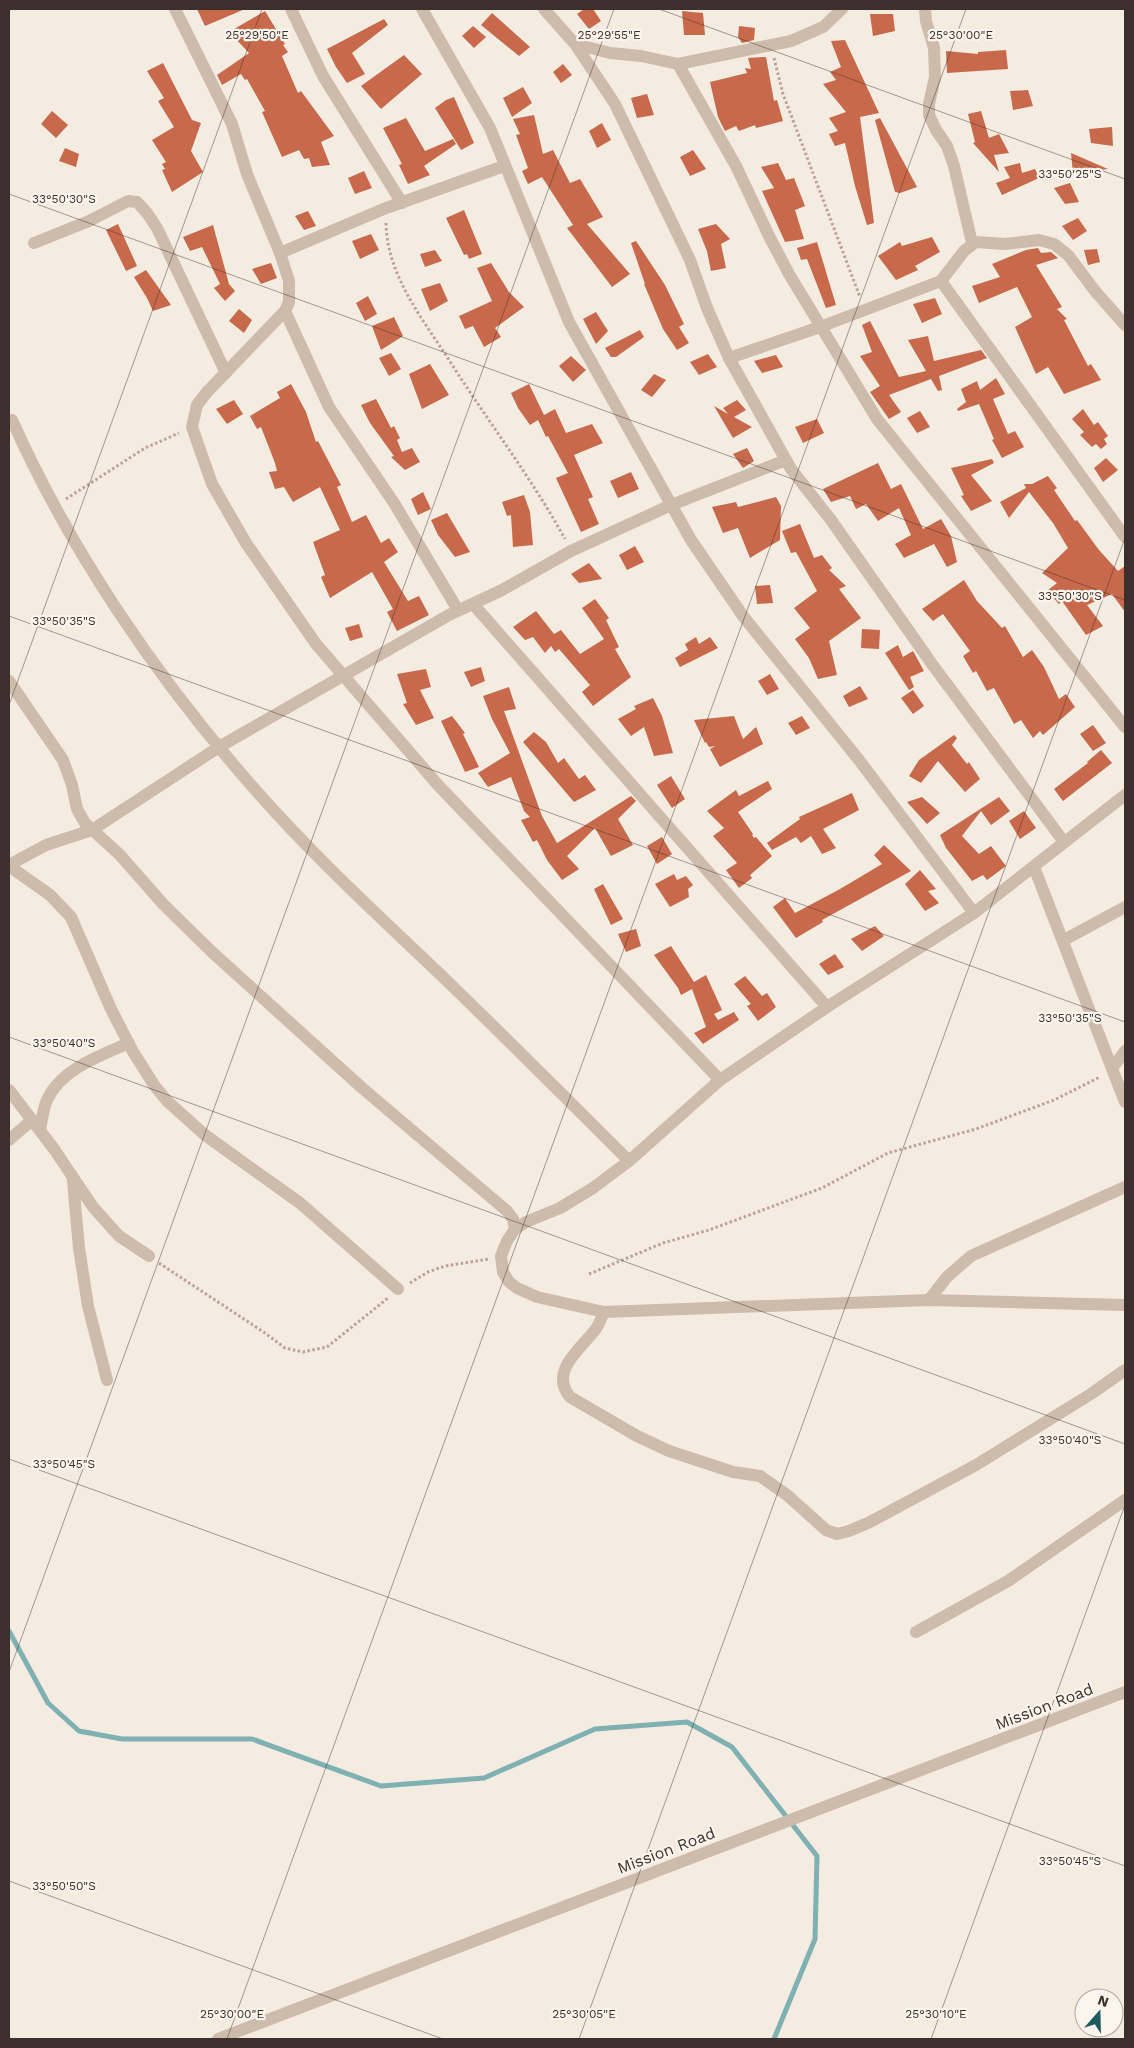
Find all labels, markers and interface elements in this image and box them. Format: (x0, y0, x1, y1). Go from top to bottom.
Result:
text: 25°29'50"E (225, 28, 289, 42)
text: 25°29'55"E (577, 28, 641, 42)
text: 25°30'00"E (929, 28, 993, 42)
text: 33°50'25"S (1038, 167, 1102, 181)
text: 33°50'30"S (32, 192, 96, 206)
text: 33°50'30"S (1038, 589, 1102, 603)
text: 33°50'35"S (32, 614, 96, 628)
text: 33°50'35"S (1038, 1011, 1102, 1025)
text: 33°50'40"S (32, 1036, 96, 1050)
text: 33°50'40"S (1038, 1433, 1102, 1447)
text: 33°50'45"S (33, 1457, 95, 1471)
street label: Mission Road (993, 1679, 1096, 1734)
street label: Mission Road (615, 1823, 718, 1878)
text: 33°50'45"S (1039, 1854, 1101, 1868)
text: 33°50'50"S (32, 1879, 96, 1893)
north arrow (1074, 1988, 1124, 2038)
text: N (1096, 1991, 1111, 2010)
text: 25°30'00"E (200, 2007, 264, 2021)
text: 25°30'05"E (552, 2007, 616, 2021)
text: 25°30'10"E (905, 2007, 967, 2021)

